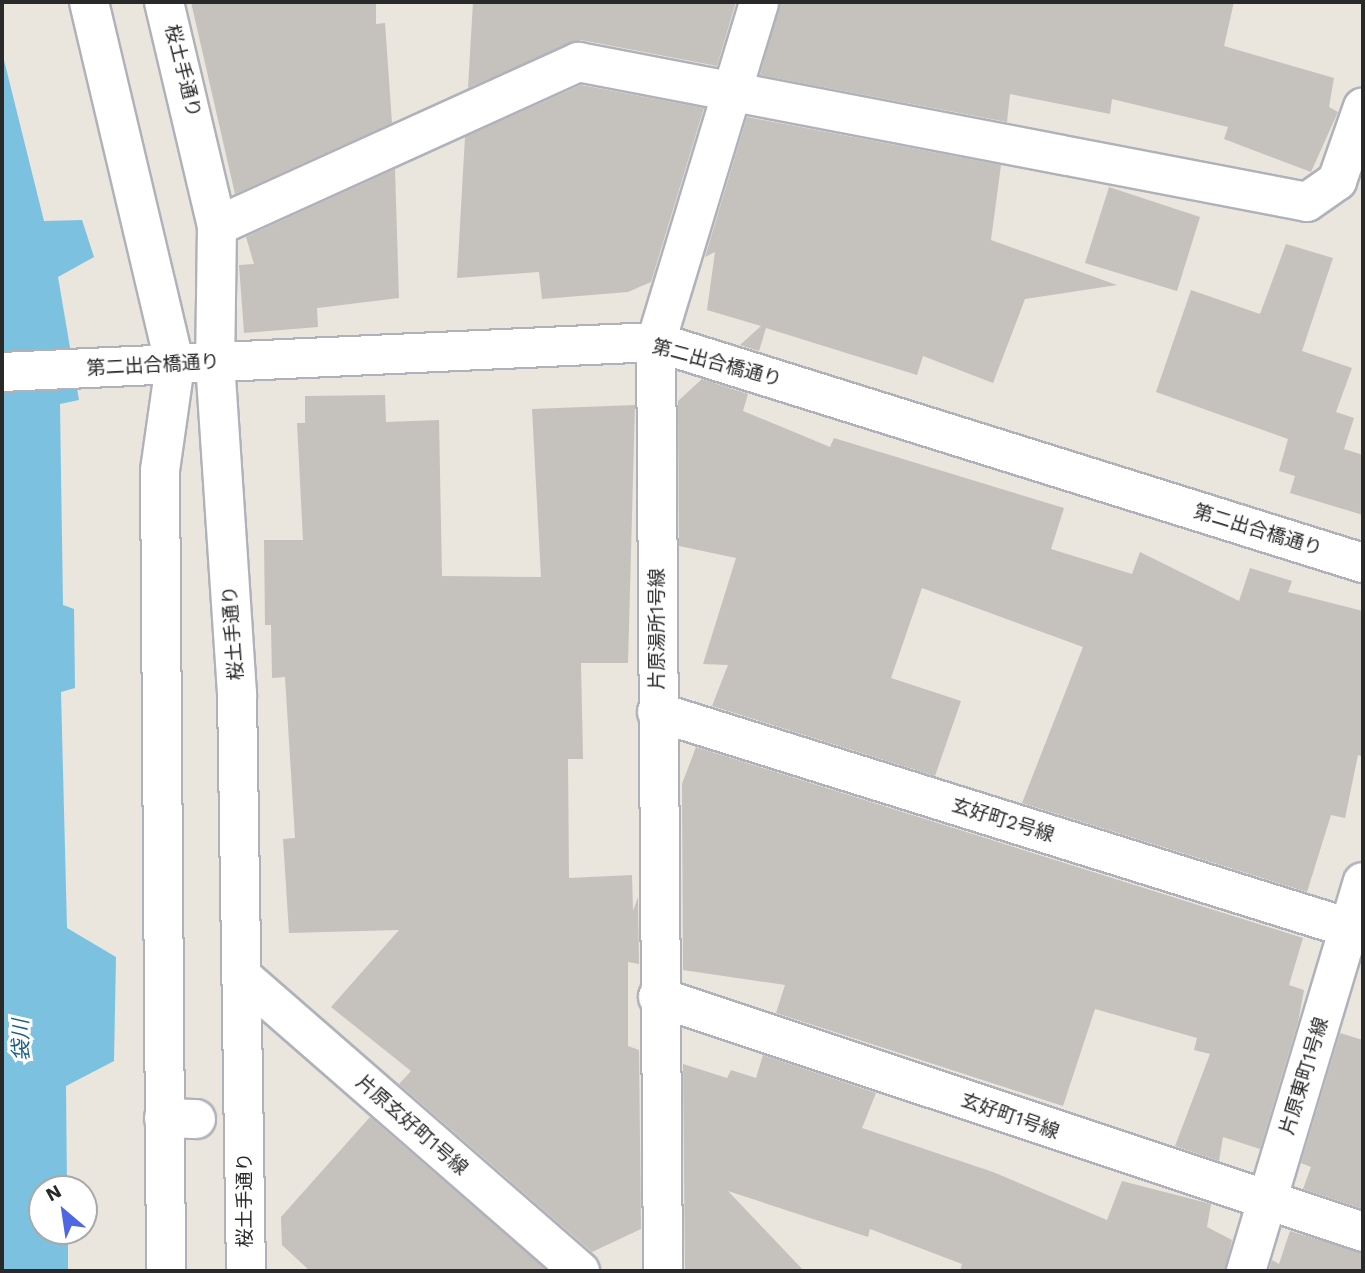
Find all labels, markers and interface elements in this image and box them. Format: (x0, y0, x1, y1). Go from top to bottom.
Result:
street label: 桜土手通り (160, 22, 206, 120)
street label: 第二出合橋通り (650, 335, 784, 391)
street label: 第二出合橋通り (86, 350, 220, 380)
street label: 第二出合橋通り (1191, 500, 1325, 560)
street label: 片原湯所1号線 (646, 568, 668, 690)
street label: 桜土手通り (218, 585, 248, 681)
street label: 玄好町2号線 (949, 794, 1057, 846)
street label: 片原東町1号線 (1275, 1015, 1333, 1137)
water label: 袋川 (8, 1019, 34, 1061)
street label: 片原玄好町1号線 (352, 1070, 472, 1180)
street label: 玄好町1号線 (958, 1089, 1062, 1143)
street label: 桜土手通り (234, 1153, 256, 1247)
north arrow (28, 1175, 98, 1245)
text: N (42, 1179, 65, 1206)

